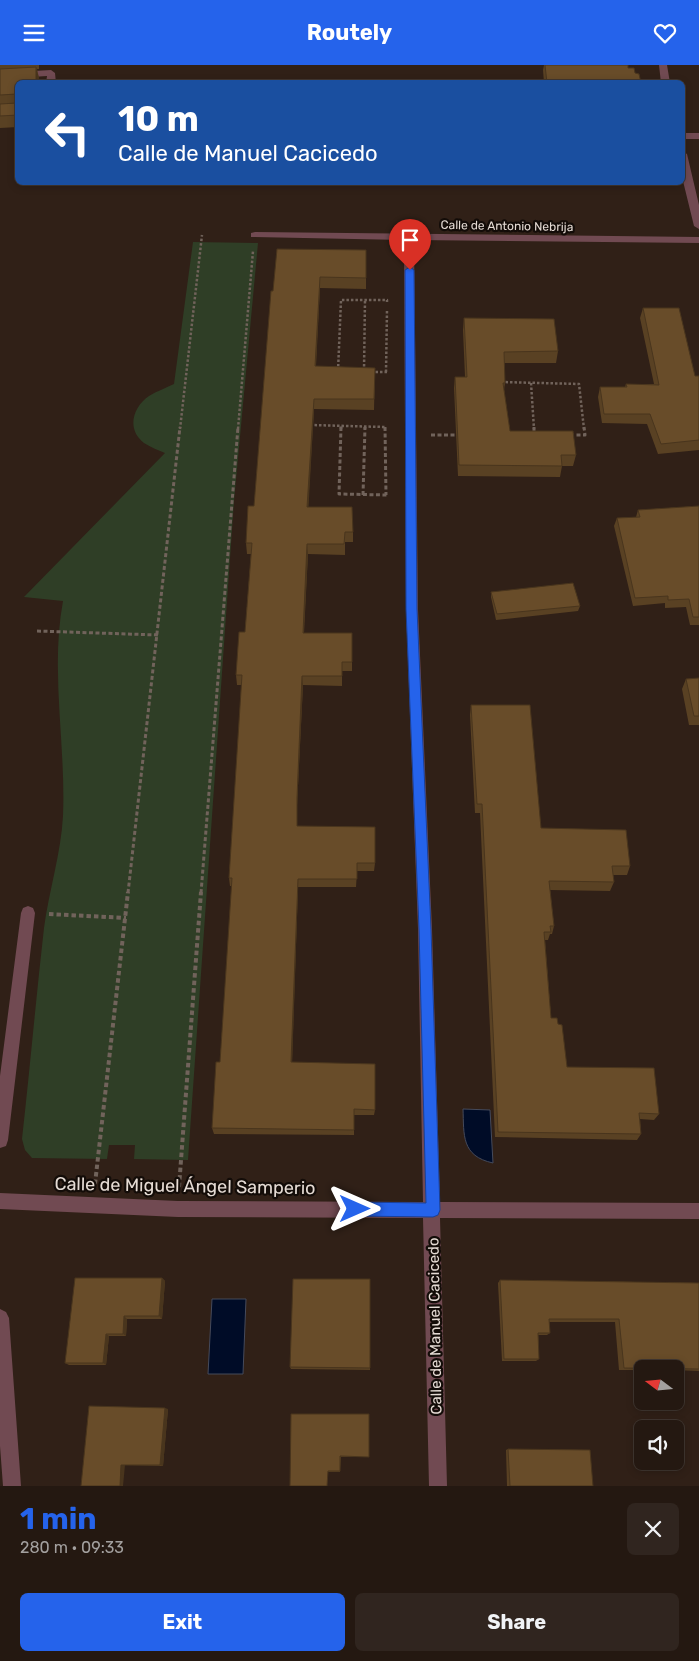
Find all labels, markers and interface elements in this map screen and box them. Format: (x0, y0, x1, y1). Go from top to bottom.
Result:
icon: menu (20, 19, 48, 47)
text: Routely (307, 19, 392, 46)
icon: heart (651, 19, 679, 47)
text: 10 m (118, 98, 199, 140)
icon: left (35, 100, 100, 165)
text: Calle de Manuel Cacicedo (118, 140, 378, 167)
street label: Calle de Antonio Nebrija (441, 218, 573, 234)
pin (389, 219, 431, 270)
icon: arrive (396, 226, 424, 254)
street label: Calle de Miguel Ángel Samperio (54, 1173, 316, 1199)
position arrow (328, 1182, 380, 1234)
street label: Calle de Manuel Cacicedo (424, 1237, 446, 1415)
north arrow (634, 1360, 684, 1410)
map controls (634, 1360, 684, 1470)
button: sound (634, 1420, 684, 1470)
text: 1 min (20, 1501, 97, 1537)
button: close (627, 1503, 679, 1555)
text: 280 m · 09:33 (20, 1538, 124, 1557)
button: Exit (20, 1593, 345, 1651)
button: Share (355, 1593, 679, 1651)

